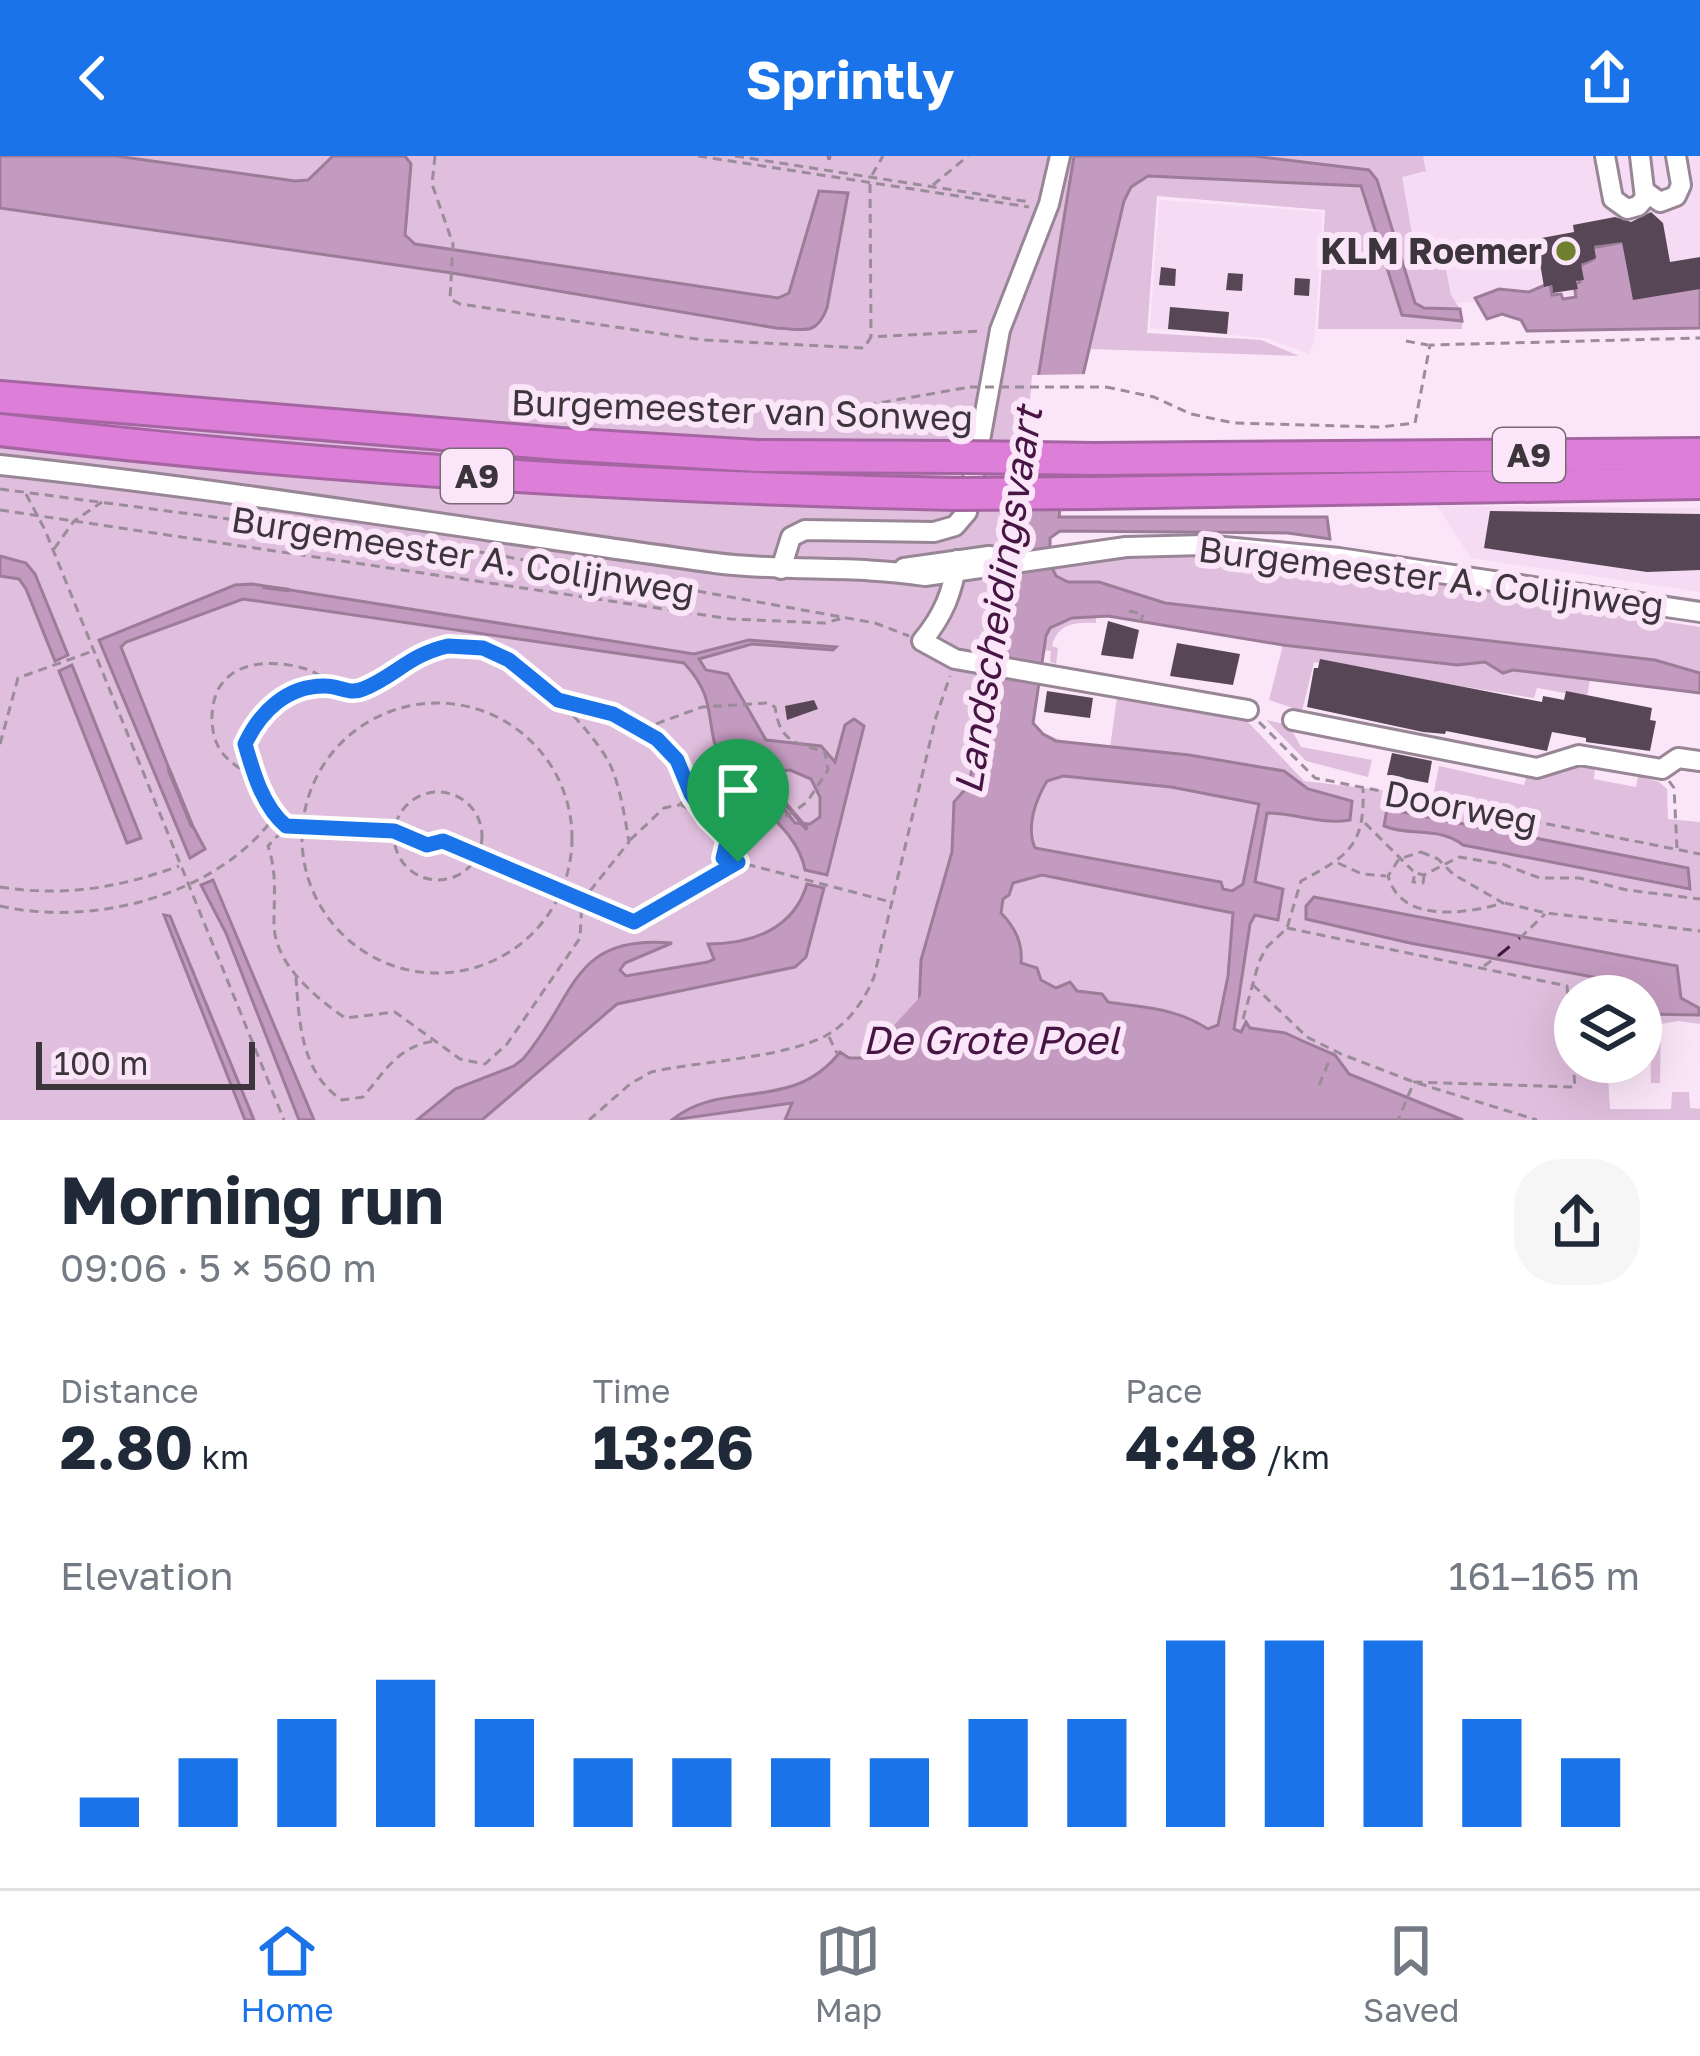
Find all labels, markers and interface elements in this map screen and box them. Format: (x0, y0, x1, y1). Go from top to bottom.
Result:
icon: back (60, 45, 126, 111)
icon: share (1574, 45, 1640, 111)
text: Sprintly (746, 46, 954, 111)
place label: KLM Roemer (1320, 229, 1542, 272)
marker: KLM Roemer (1553, 238, 1579, 264)
street label: Burgemeester van Sonweg (510, 380, 974, 439)
water label: Landscheidingsvaart (944, 400, 1052, 797)
road number: A9 (1493, 428, 1565, 482)
road number: A9 (441, 449, 513, 503)
street label: Burgemeester A. Colijnweg (228, 497, 698, 612)
street label: Burgemeester A. Colijnweg (1196, 527, 1666, 626)
pin (687, 739, 789, 862)
icon: arrive (705, 757, 771, 823)
street label: Doorweg (1381, 771, 1541, 842)
map controls (1554, 975, 1662, 1083)
button: layers (1554, 975, 1662, 1083)
water label: De Grote Poel (862, 1016, 1121, 1063)
scale bar (36, 1036, 255, 1089)
text: 100 m (54, 1043, 148, 1082)
text: Morning run (60, 1159, 444, 1239)
button: share (1514, 1159, 1640, 1285)
text: 09:06 · 5 × 560 m (60, 1244, 377, 1291)
text: Distance (60, 1371, 199, 1410)
text: Time (593, 1371, 670, 1410)
text: Pace (1125, 1371, 1202, 1410)
text: 2.80 (60, 1410, 193, 1482)
text: 13:26 (593, 1410, 754, 1482)
text: 4:48 (1125, 1410, 1258, 1482)
text: km (193, 1437, 249, 1476)
text: /km (1258, 1437, 1330, 1476)
text: Elevation (60, 1552, 233, 1599)
text: 161–165 m (1449, 1552, 1640, 1599)
tab: Home (241, 1918, 334, 2029)
tab: Map (815, 1918, 882, 2029)
tab: Saved (1363, 1918, 1459, 2029)

